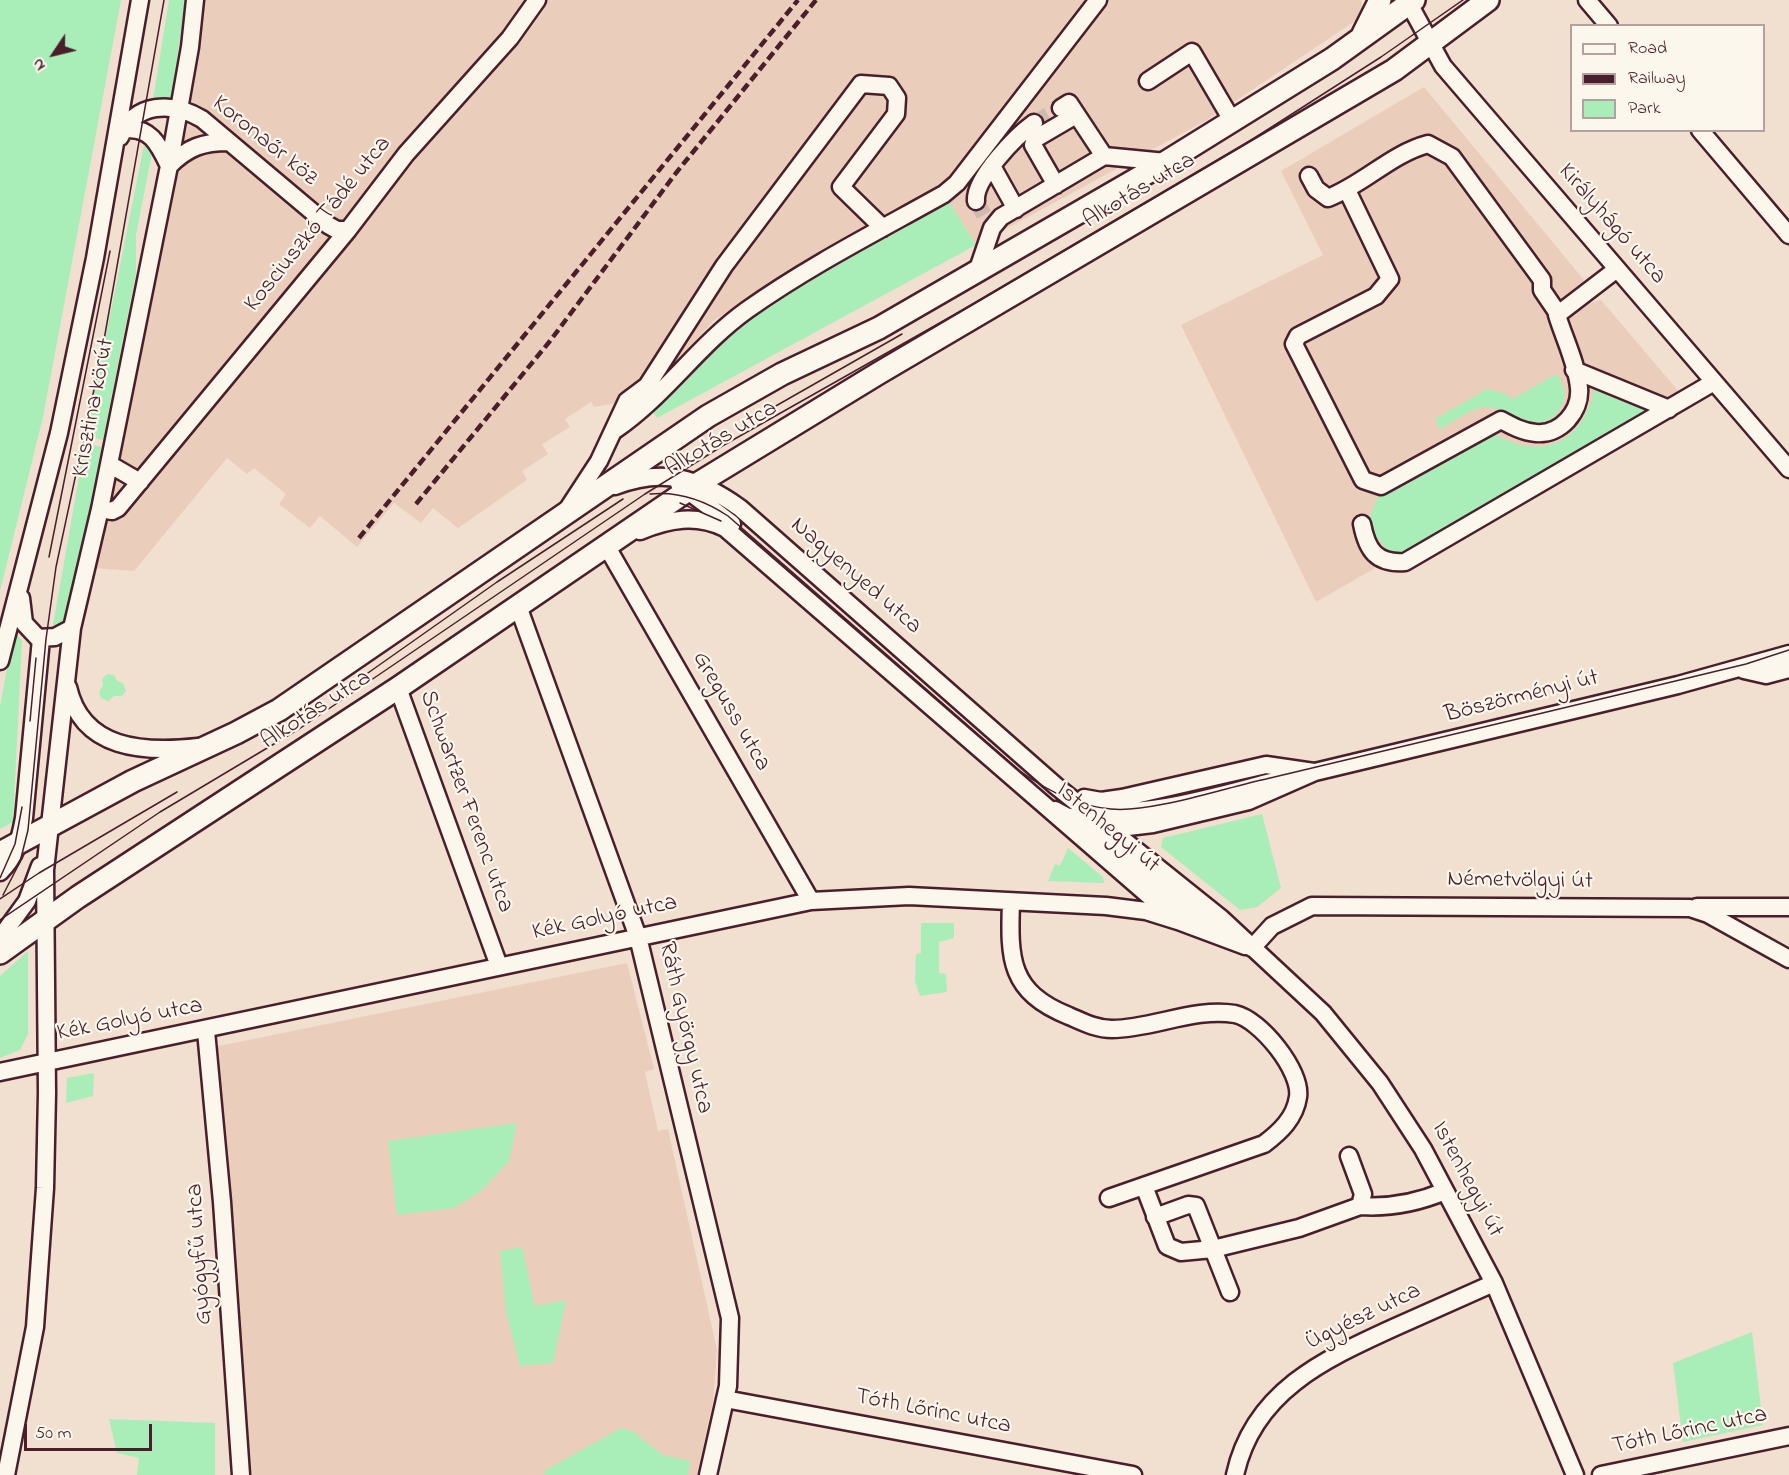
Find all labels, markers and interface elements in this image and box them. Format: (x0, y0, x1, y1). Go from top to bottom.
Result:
north arrow (24, 24, 84, 84)
legend (1570, 24, 1765, 132)
text: Road (1628, 36, 1667, 62)
text: N (26, 53, 52, 76)
text: Railway (1628, 66, 1685, 92)
street label: Koronaőr köz (205, 91, 323, 193)
text: Park (1628, 96, 1661, 122)
street label: Kosciuszkó Tádé utca (239, 131, 399, 319)
street label: Alkotás utca (1079, 147, 1201, 237)
street label: Királyhágó utca (1551, 159, 1671, 291)
street label: Krisztina körút (67, 336, 123, 480)
street label: Alkotás utca (661, 395, 783, 485)
street label: Nagyenyed utca (783, 512, 927, 642)
street label: Greguss utca (684, 647, 776, 777)
street label: Alkotás utca (257, 665, 377, 757)
street label: Böszörményi út (1442, 665, 1602, 731)
street label: Schwartzer Ferenc utca (411, 687, 519, 917)
street label: Istenhegyi út (1049, 777, 1165, 881)
street label: Németvölgyi út (1447, 866, 1593, 898)
street label: Kék Golyó utca (530, 890, 680, 948)
street label: Ráth György utca (650, 939, 718, 1117)
street label: Kék Golyó utca (55, 993, 205, 1049)
street label: Istenhegyi út (1424, 1117, 1508, 1243)
street label: Gyógyfű utca (182, 1182, 220, 1326)
street label: Ügyész utca (1302, 1278, 1426, 1358)
street label: Tóth Lőrinc utca (853, 1384, 1013, 1442)
street label: Tóth Lőrinc utca (1610, 1402, 1770, 1462)
scale bar (27, 1412, 154, 1450)
text: 50 m (35, 1421, 72, 1447)

